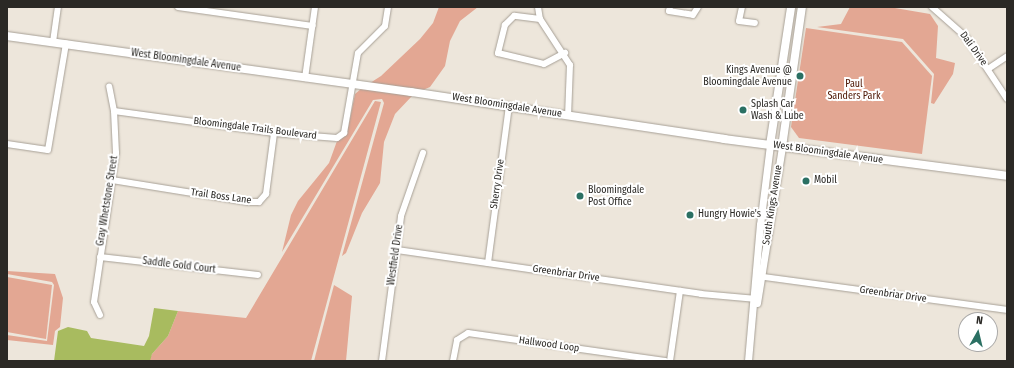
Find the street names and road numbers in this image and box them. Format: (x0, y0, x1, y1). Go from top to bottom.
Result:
street label: Dali Drive (957, 30, 989, 68)
street label: West Bloomingdale Avenue (130, 47, 242, 75)
street label: West Bloomingdale Avenue (451, 91, 563, 121)
street label: Bloomingdale Trails Boulevard (193, 115, 317, 143)
street label: West Bloomingdale Avenue (772, 139, 884, 167)
street label: Gray Whetstone Street (95, 155, 121, 247)
street label: Sherry Drive (489, 158, 507, 210)
street label: South Kings Avenue (761, 164, 785, 246)
street label: Trail Boss Lane (190, 187, 252, 207)
street label: Westfield Drive (386, 224, 406, 286)
street label: Saddle Gold Court (142, 256, 216, 276)
street label: Greenbriar Drive (532, 263, 600, 285)
street label: Greenbriar Drive (859, 284, 927, 306)
street label: Hallwood Loop (518, 335, 580, 355)

